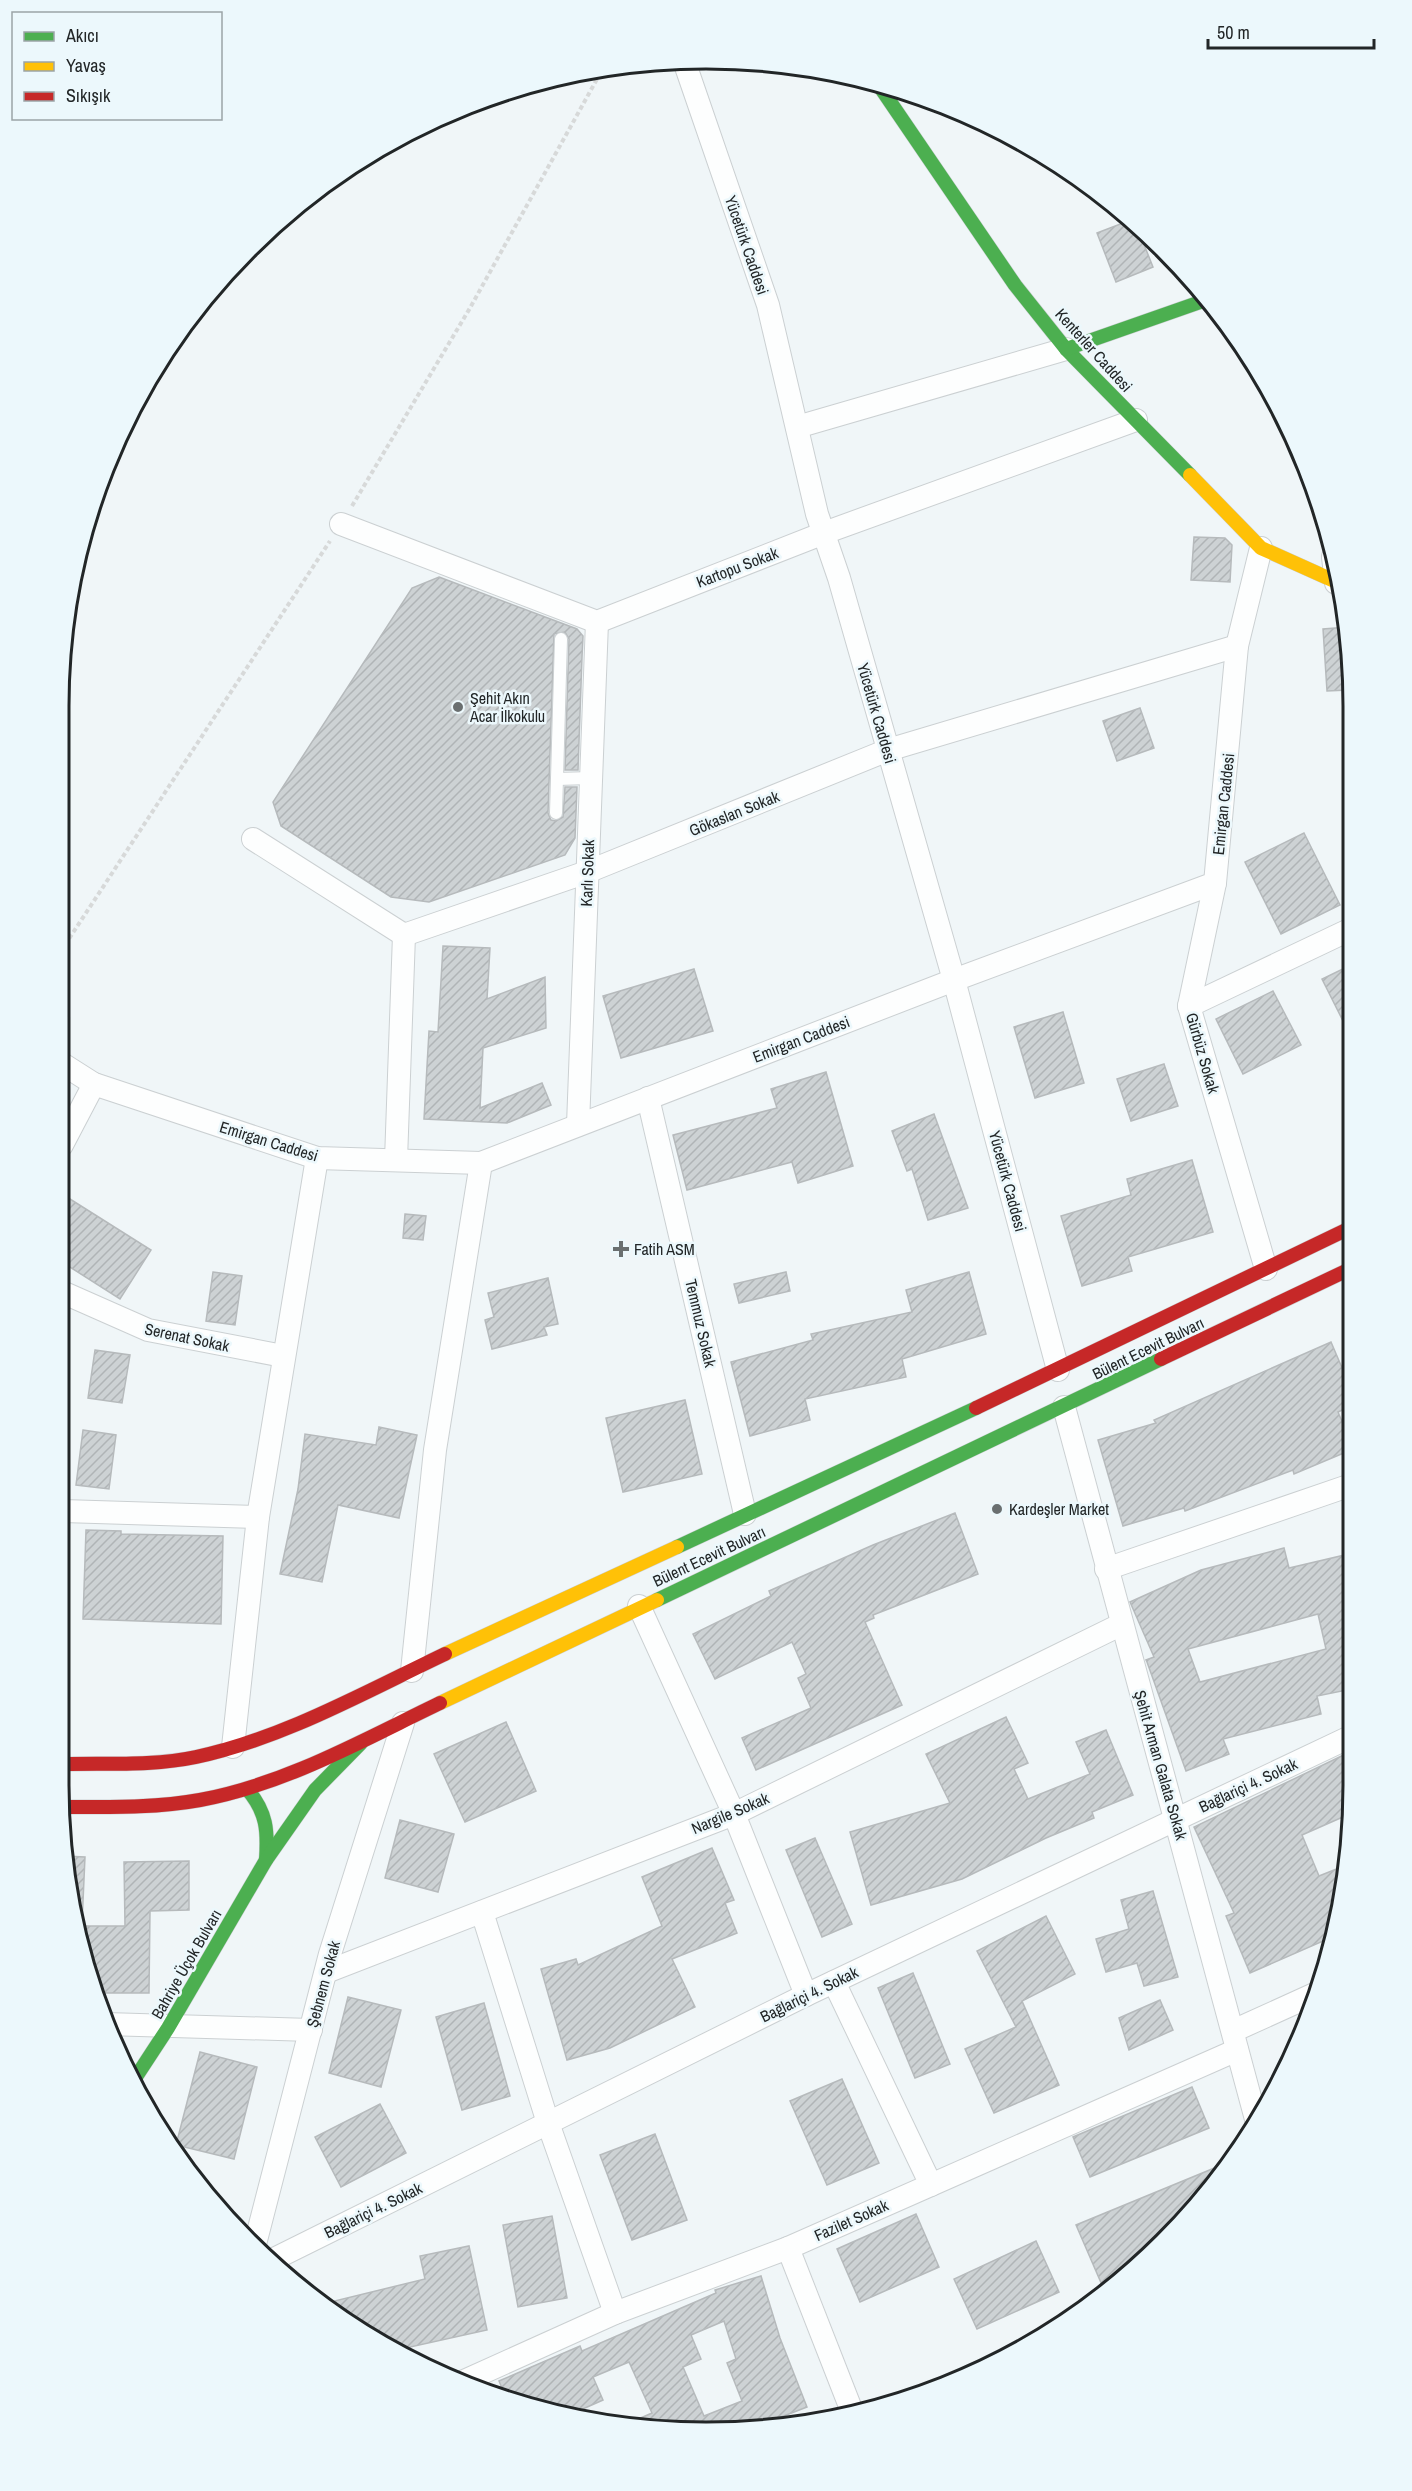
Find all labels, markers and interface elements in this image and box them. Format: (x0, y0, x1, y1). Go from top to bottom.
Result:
legend (12, 12, 222, 120)
scale bar (1208, 12, 1374, 50)
text: 50 m (1217, 20, 1250, 45)
text: Akıcı (65, 23, 99, 48)
text: Yavaş (66, 53, 106, 78)
text: Sıkışık (66, 83, 111, 108)
street label: Yücetürk Caddesi (720, 192, 774, 298)
street label: Kenterler Caddesi (1050, 303, 1138, 397)
street label: Kartopu Sokak (693, 541, 782, 593)
street label: Yücetürk Caddesi (852, 660, 902, 766)
place label: Şehit Akın Acar İlkokulu (469, 687, 545, 727)
marker: Şehit Akın Acar İlkokulu (451, 700, 465, 714)
street label: Emirgan Caddesi (1207, 752, 1239, 856)
street label: Gökaslan Sokak (686, 785, 783, 841)
street label: Karlı Sokak (575, 839, 599, 907)
street label: Emirgan Caddesi (749, 1010, 853, 1068)
street label: Gürbüz Sokak (1181, 1010, 1225, 1096)
street label: Emirgan Caddesi (217, 1116, 321, 1166)
street label: Yücetürk Caddesi (984, 1128, 1032, 1234)
place label: Fatih ASM (634, 1238, 695, 1260)
marker: Fatih ASM (612, 1240, 630, 1258)
street label: Temmuz Sokak (680, 1277, 722, 1370)
street label: Bülent Ecevit Bulvarı (1088, 1311, 1208, 1385)
street label: Serenat Sokak (143, 1317, 232, 1357)
place label: Kardeşler Market (1009, 1498, 1109, 1520)
marker: Kardeşler Market (990, 1502, 1004, 1516)
street label: Bülent Ecevit Bulvarı (649, 1520, 769, 1592)
street label: Şehit Arman Galata Sokak (1129, 1688, 1193, 1843)
street label: Bağlariçi 4. Sokak (1195, 1752, 1301, 1817)
street label: Nargile Sokak (688, 1787, 773, 1839)
street label: Bahriye Üçok Bulvarı (146, 1905, 226, 2023)
street label: Şebnem Sokak (301, 1938, 345, 2030)
street label: Bağlariçi 4. Sokak (756, 1961, 862, 2027)
street label: Bağlariçi 4. Sokak (320, 2177, 426, 2243)
street label: Fazilet Sokak (811, 2194, 892, 2246)

